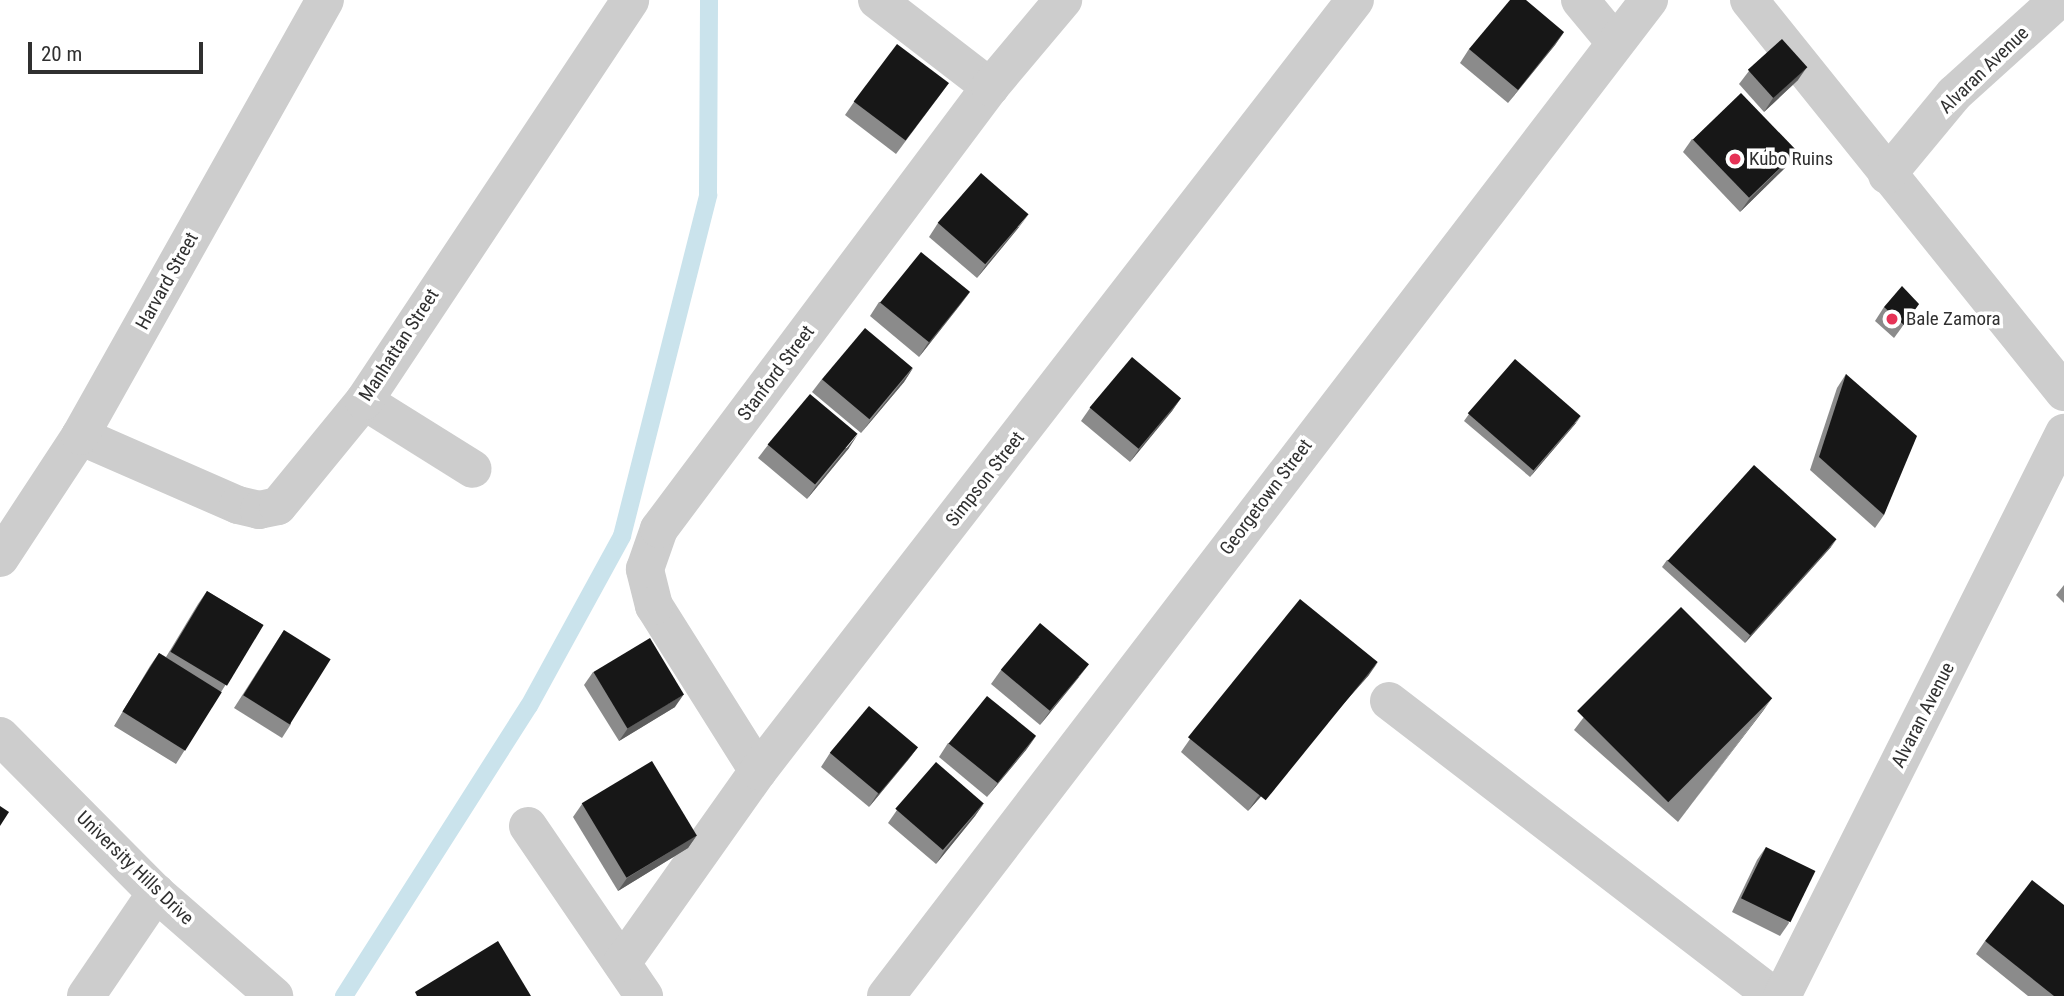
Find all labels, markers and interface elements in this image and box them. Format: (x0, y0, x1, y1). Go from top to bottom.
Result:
street label: Alvaran Avenue (1935, 22, 2033, 118)
scale bar (32, 28, 206, 72)
text: 20 m (41, 42, 82, 66)
place label: Kubo Ruins (1749, 148, 1833, 170)
marker: Kubo Ruins (1727, 151, 1743, 167)
street label: Harvard Street (131, 228, 203, 334)
street label: Manhattan Street (354, 285, 444, 405)
place label: Bale Zamora (1906, 308, 2000, 330)
marker: Bale Zamora (1884, 311, 1900, 327)
street label: Stanford Street (733, 321, 819, 425)
street label: Simpson Street (941, 427, 1029, 531)
street label: Georgetown Street (1215, 435, 1317, 559)
street label: Alvaran Avenue (1887, 659, 1959, 771)
street label: University Hills Drive (72, 806, 198, 930)

